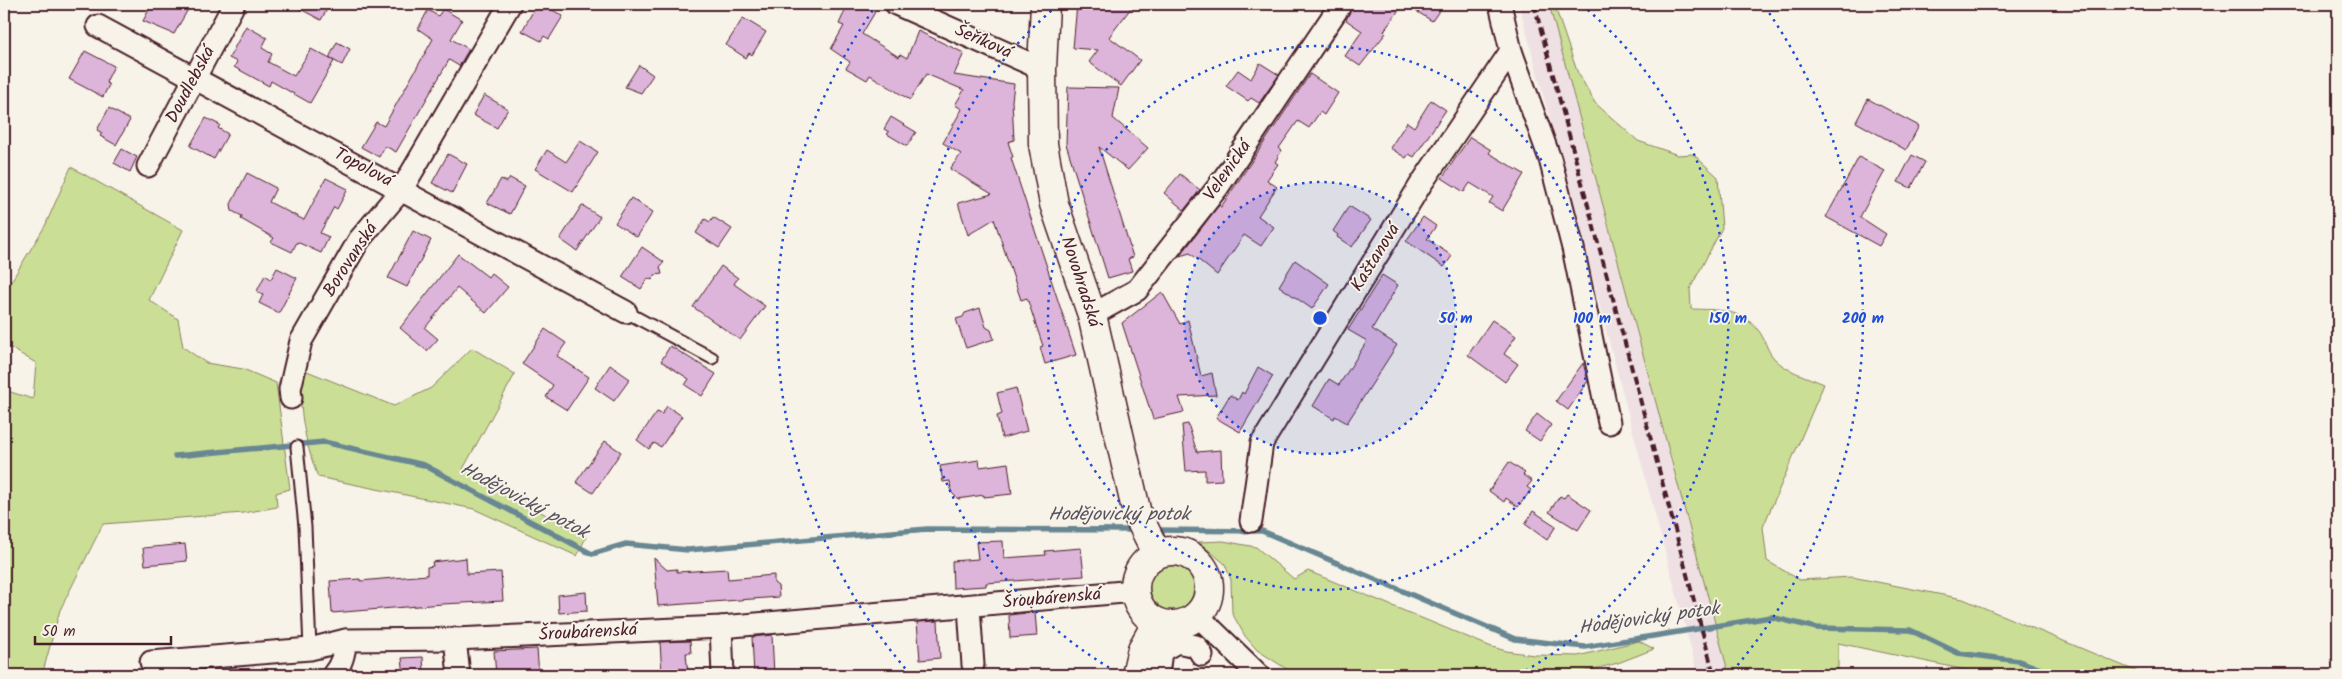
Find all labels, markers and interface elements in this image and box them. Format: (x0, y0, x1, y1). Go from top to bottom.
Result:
street label: Šeříková (950, 16, 1018, 68)
street label: Doudlebská (158, 40, 224, 129)
street label: Velenická (1196, 133, 1261, 208)
street label: Topolová (328, 140, 399, 196)
street label: Borovanská (316, 216, 387, 303)
street label: Kaštanová (1344, 217, 1409, 298)
street label: Novohradská (1052, 233, 1109, 332)
text: 50 m (1438, 307, 1473, 331)
text: 100 m (1573, 307, 1611, 331)
text: 150 m (1709, 307, 1747, 331)
text: 200 m (1842, 307, 1884, 331)
centre of rings (1311, 309, 1329, 327)
water label: Hodějovický potok (454, 455, 596, 549)
water label: Hodějovický potok (1048, 500, 1193, 530)
street label: Šroubárenská (1002, 580, 1104, 618)
water label: Hodějovický potok (1577, 594, 1724, 644)
scale bar (35, 614, 171, 646)
street label: Šroubárenská (538, 616, 639, 650)
text: 50 m (42, 620, 76, 644)

